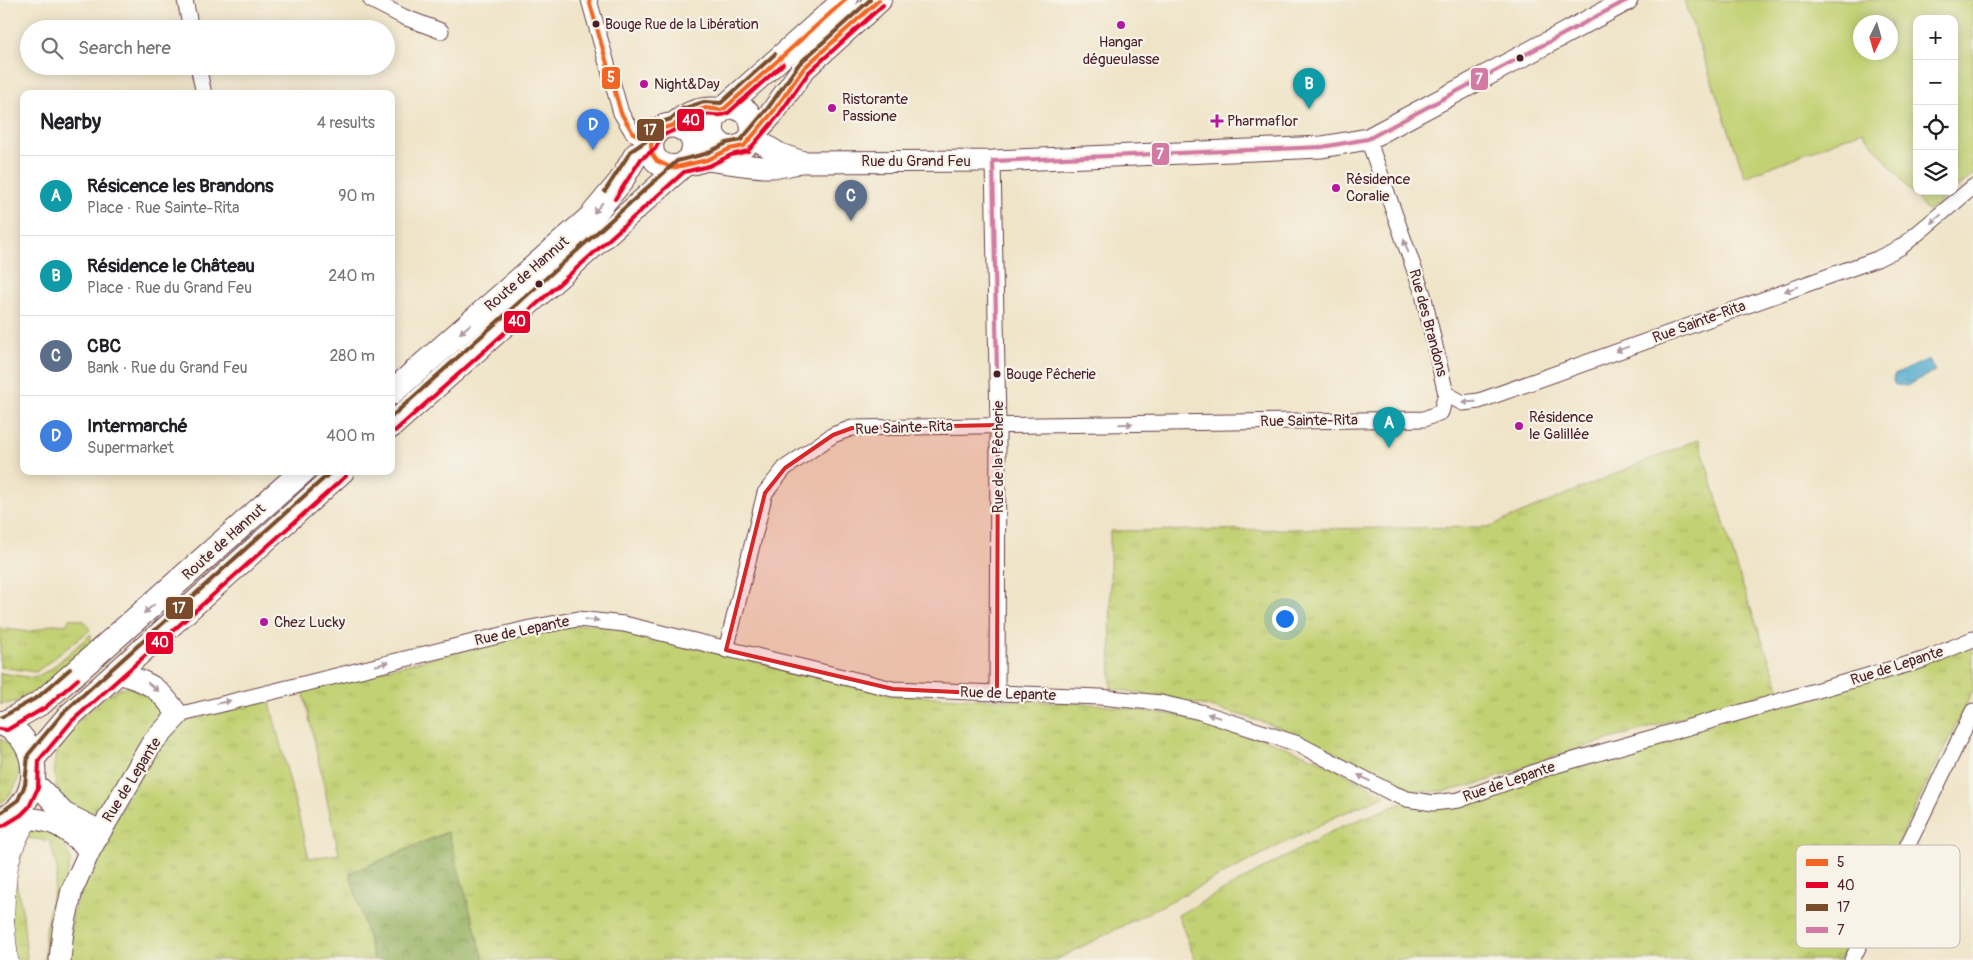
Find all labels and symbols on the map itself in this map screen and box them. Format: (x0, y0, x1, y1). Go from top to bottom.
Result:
north arrow (1853, 15, 1898, 60)
place label: Bouge Rue de la Libération (605, 16, 759, 33)
marker: Bouge Rue de la Libération (591, 19, 601, 29)
marker: Hangar dégueulasse (1115, 19, 1127, 31)
place label: Hangar dégueulasse (1083, 33, 1160, 69)
unlabelled marker (1515, 53, 1525, 63)
line badge: 5 (601, 66, 621, 90)
line badge: 7 (1470, 67, 1489, 91)
pin: B (1293, 68, 1325, 109)
text: 5 (607, 69, 615, 86)
text: 7 (1475, 71, 1483, 88)
place label: Night&Day (654, 75, 720, 94)
marker: Night&Day (638, 78, 650, 90)
place label: Ristorante Passione (842, 90, 908, 126)
marker: Ristorante Passione (826, 102, 838, 114)
line badge: 40 (676, 108, 705, 132)
pin: D (577, 109, 609, 150)
text: 40 (682, 112, 700, 129)
place label: Pharmaflor (1227, 112, 1299, 131)
marker: Pharmaflor (1211, 115, 1223, 127)
line badge: 17 (636, 118, 665, 142)
text: 17 (644, 122, 657, 139)
line badge: 7 (1151, 142, 1170, 166)
text: 7 (1156, 146, 1164, 163)
street label: Rue du Grand Feu (861, 152, 971, 171)
place label: Résidence Coralie (1346, 170, 1411, 206)
pin: C (835, 180, 867, 221)
marker: Résidence Coralie (1330, 182, 1342, 194)
one-way arrow (593, 201, 604, 214)
one-way arrow (1929, 213, 1942, 224)
street label: Route de Hannut (481, 232, 574, 316)
one-way arrow (1402, 239, 1409, 254)
street label: Rue des Brandons (1405, 267, 1452, 379)
unlabelled marker (534, 279, 544, 289)
one-way arrow (1783, 285, 1798, 293)
street label: Rue Sainte-Rita (1650, 296, 1748, 348)
line badge: 40 (503, 310, 531, 334)
text: 40 (508, 313, 526, 330)
one-way arrow (458, 323, 471, 334)
one-way arrow (1614, 346, 1629, 353)
place label: Bouge Pêcherie (1006, 366, 1096, 383)
marker: Bouge Pêcherie (992, 369, 1002, 379)
one-way arrow (1460, 398, 1476, 406)
street label: Rue de la Pêcherie (989, 400, 1008, 513)
pin: A (1373, 407, 1405, 448)
place label: Résidence le Galillée (1529, 408, 1594, 444)
street label: Rue Sainte-Rita (1260, 411, 1358, 431)
street label: Rue Sainte-Rita (855, 417, 953, 439)
one-way arrow (1118, 420, 1134, 428)
marker: Résidence le Galillée (1513, 420, 1525, 432)
street label: Route de Hannut (178, 499, 270, 584)
line badge: 17 (165, 596, 194, 620)
text: 17 (173, 600, 186, 617)
one-way arrow (143, 603, 156, 614)
your location (1272, 606, 1298, 632)
street label: Rue de Lepante (473, 612, 572, 650)
place label: Chez Lucky (274, 613, 346, 632)
marker: Chez Lucky (258, 616, 270, 628)
one-way arrow (584, 616, 600, 624)
line badge: 40 (145, 631, 174, 655)
text: 40 (151, 634, 169, 651)
street label: Rue de Lepante (1848, 642, 1946, 690)
one-way arrow (375, 660, 390, 668)
one-way arrow (146, 682, 160, 692)
street label: Rue de Lepante (960, 683, 1057, 705)
one-way arrow (217, 698, 232, 706)
one-way arrow (1206, 712, 1221, 720)
street label: Rue de Lepante (98, 734, 166, 826)
street label: Rue de Lepante (1460, 757, 1558, 807)
one-way arrow (1357, 773, 1370, 782)
legend (1796, 845, 1960, 948)
text: 5 (1837, 854, 1845, 871)
text: 40 (1837, 877, 1855, 894)
text: 17 (1837, 899, 1850, 916)
text: 7 (1837, 922, 1845, 939)

